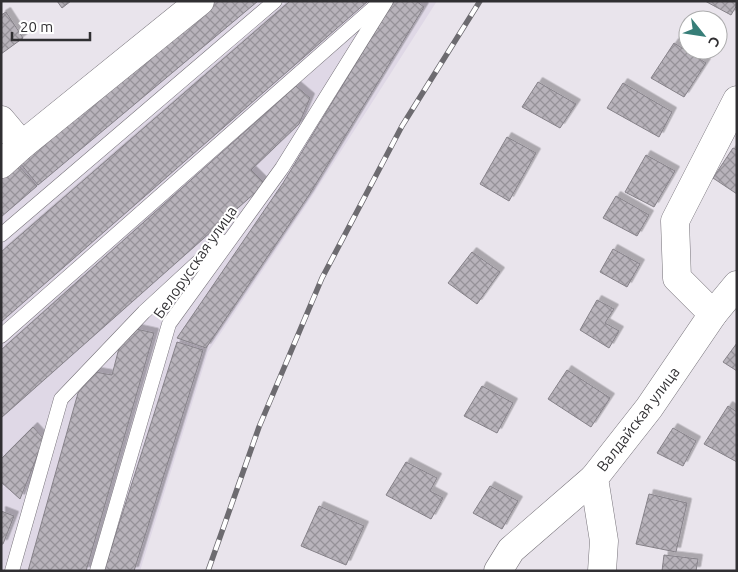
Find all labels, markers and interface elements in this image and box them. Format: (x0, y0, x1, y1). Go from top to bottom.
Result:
scale bar (12, 10, 90, 42)
north arrow (678, 10, 728, 60)
text: 20 m (20, 18, 53, 35)
text: С (705, 34, 723, 49)
street label: Белорусская улица (150, 203, 240, 321)
street label: Валдайская улица (593, 363, 683, 475)

